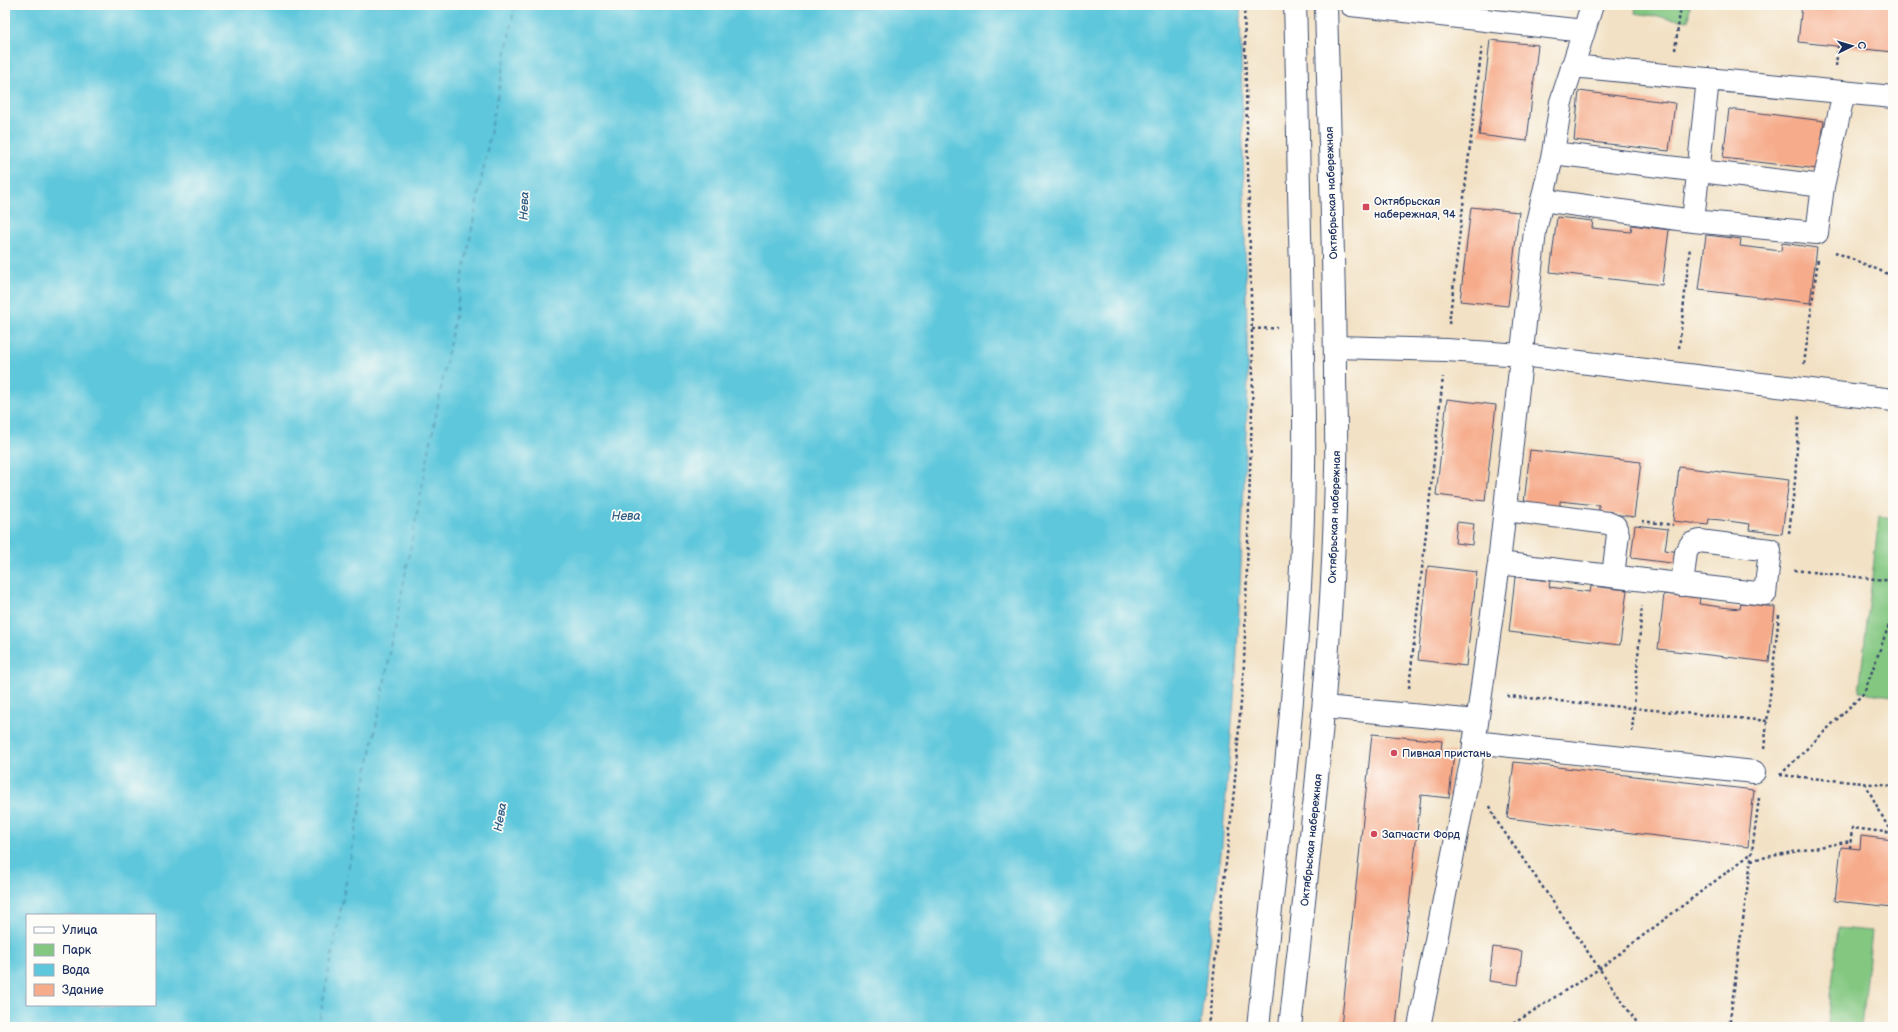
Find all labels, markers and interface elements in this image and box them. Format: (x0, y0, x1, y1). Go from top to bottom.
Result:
north arrow (1832, 26, 1872, 66)
text: С (1855, 41, 1868, 50)
street label: Октябрьская набережная (1323, 126, 1340, 260)
water label: Нева (516, 191, 533, 221)
place label: Октябрьская набережная, 94 (1374, 195, 1456, 221)
marker: Октябрьская набережная, 94 (1361, 202, 1371, 212)
street label: Октябрьская набережная (1326, 450, 1343, 584)
water label: Нева (612, 509, 640, 524)
place label: Пивная пристань (1402, 747, 1492, 760)
marker: Пивная пристань (1389, 748, 1399, 758)
street label: Октябрьская набережная (1298, 773, 1325, 907)
water label: Нева (491, 802, 510, 833)
place label: Запчасти Форд (1382, 828, 1460, 841)
marker: Запчасти Форд (1369, 829, 1379, 839)
legend (26, 914, 156, 1006)
text: Улица (62, 923, 98, 938)
text: Парк (62, 943, 92, 958)
text: Вода (62, 963, 90, 978)
text: Здание (62, 983, 104, 998)

